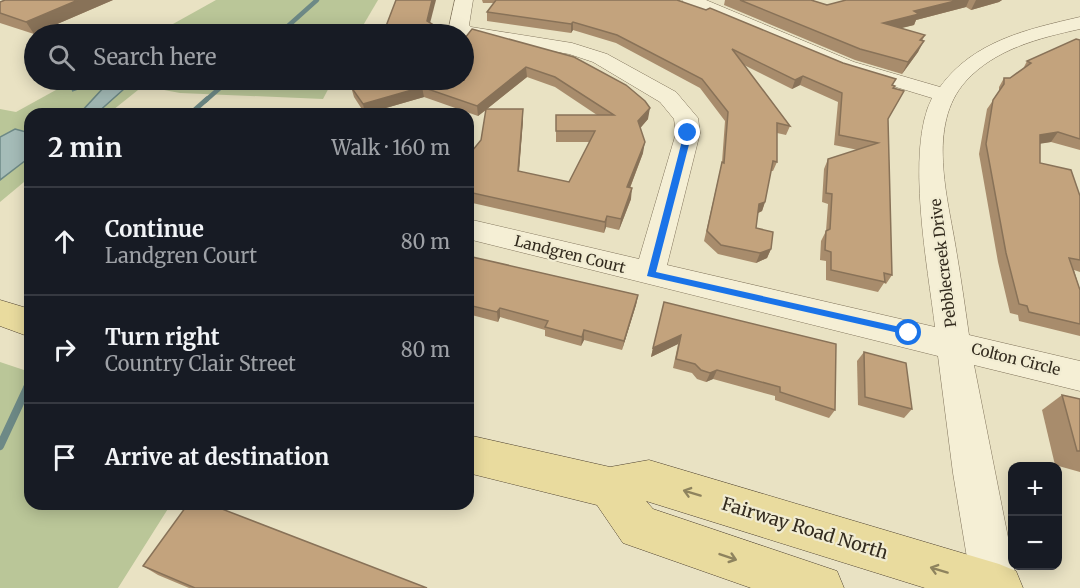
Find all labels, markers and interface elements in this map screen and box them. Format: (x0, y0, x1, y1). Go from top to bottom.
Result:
search box (24, 24, 474, 90)
icon: search (45, 41, 78, 74)
text: Search here (93, 43, 216, 71)
route end (674, 119, 700, 145)
text: 2 min (48, 131, 122, 164)
text: Walk · 160 m (332, 135, 450, 160)
street label: Pebblecreek Drive (926, 197, 960, 328)
text: Continue (105, 215, 204, 243)
icon: ahead (48, 225, 81, 258)
text: 80 m (401, 229, 450, 254)
street label: Landgren Court (512, 231, 628, 277)
text: Landgren Court (105, 243, 257, 268)
route start (895, 319, 921, 345)
text: Turn right (105, 323, 219, 351)
icon: right (48, 333, 81, 366)
text: 80 m (401, 337, 450, 362)
street label: Colton Circle (969, 339, 1063, 379)
text: Country Clair Street (105, 351, 296, 376)
icon: arrive (48, 441, 81, 474)
text: Arrive at destination (105, 443, 329, 471)
map controls (1008, 462, 1062, 570)
button: + (1008, 462, 1062, 516)
one-way arrow (683, 487, 702, 498)
street label: Fairway Road North (719, 492, 891, 564)
button: − (1008, 516, 1062, 570)
one-way arrow (718, 552, 737, 563)
one-way arrow (930, 564, 949, 575)

